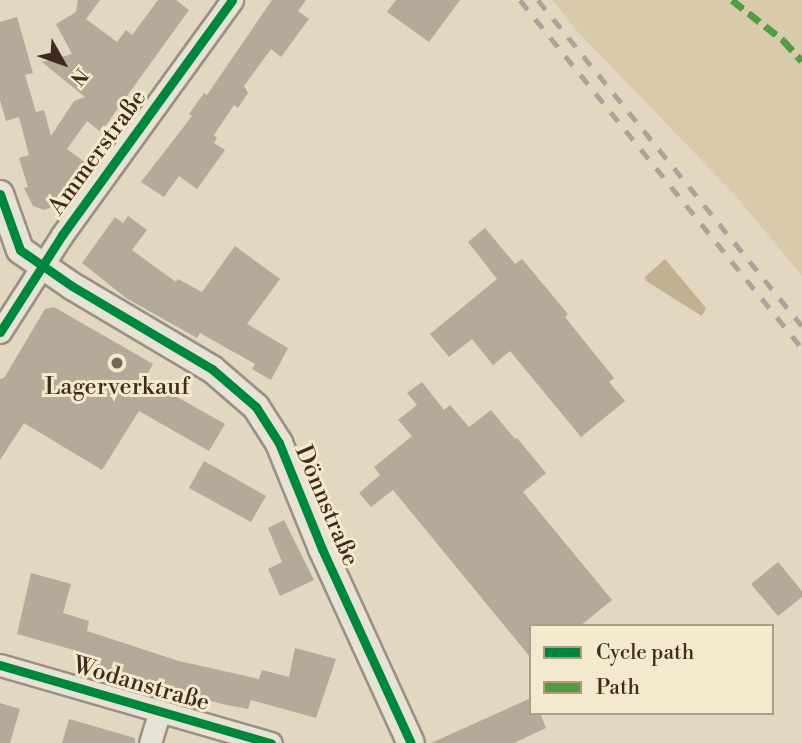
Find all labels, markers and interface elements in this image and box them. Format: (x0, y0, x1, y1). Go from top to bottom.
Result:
north arrow (28, 28, 98, 98)
text: N (65, 63, 93, 90)
street label: Ammerstraße (43, 85, 153, 221)
marker: Lagerverkauf (109, 355, 125, 371)
place label: Lagerverkauf (44, 374, 190, 402)
street label: Dönnstraße (288, 441, 364, 571)
legend (529, 624, 774, 715)
text: Cycle path (596, 640, 694, 666)
street label: Wodanstraße (69, 652, 213, 718)
text: Path (596, 675, 640, 701)

